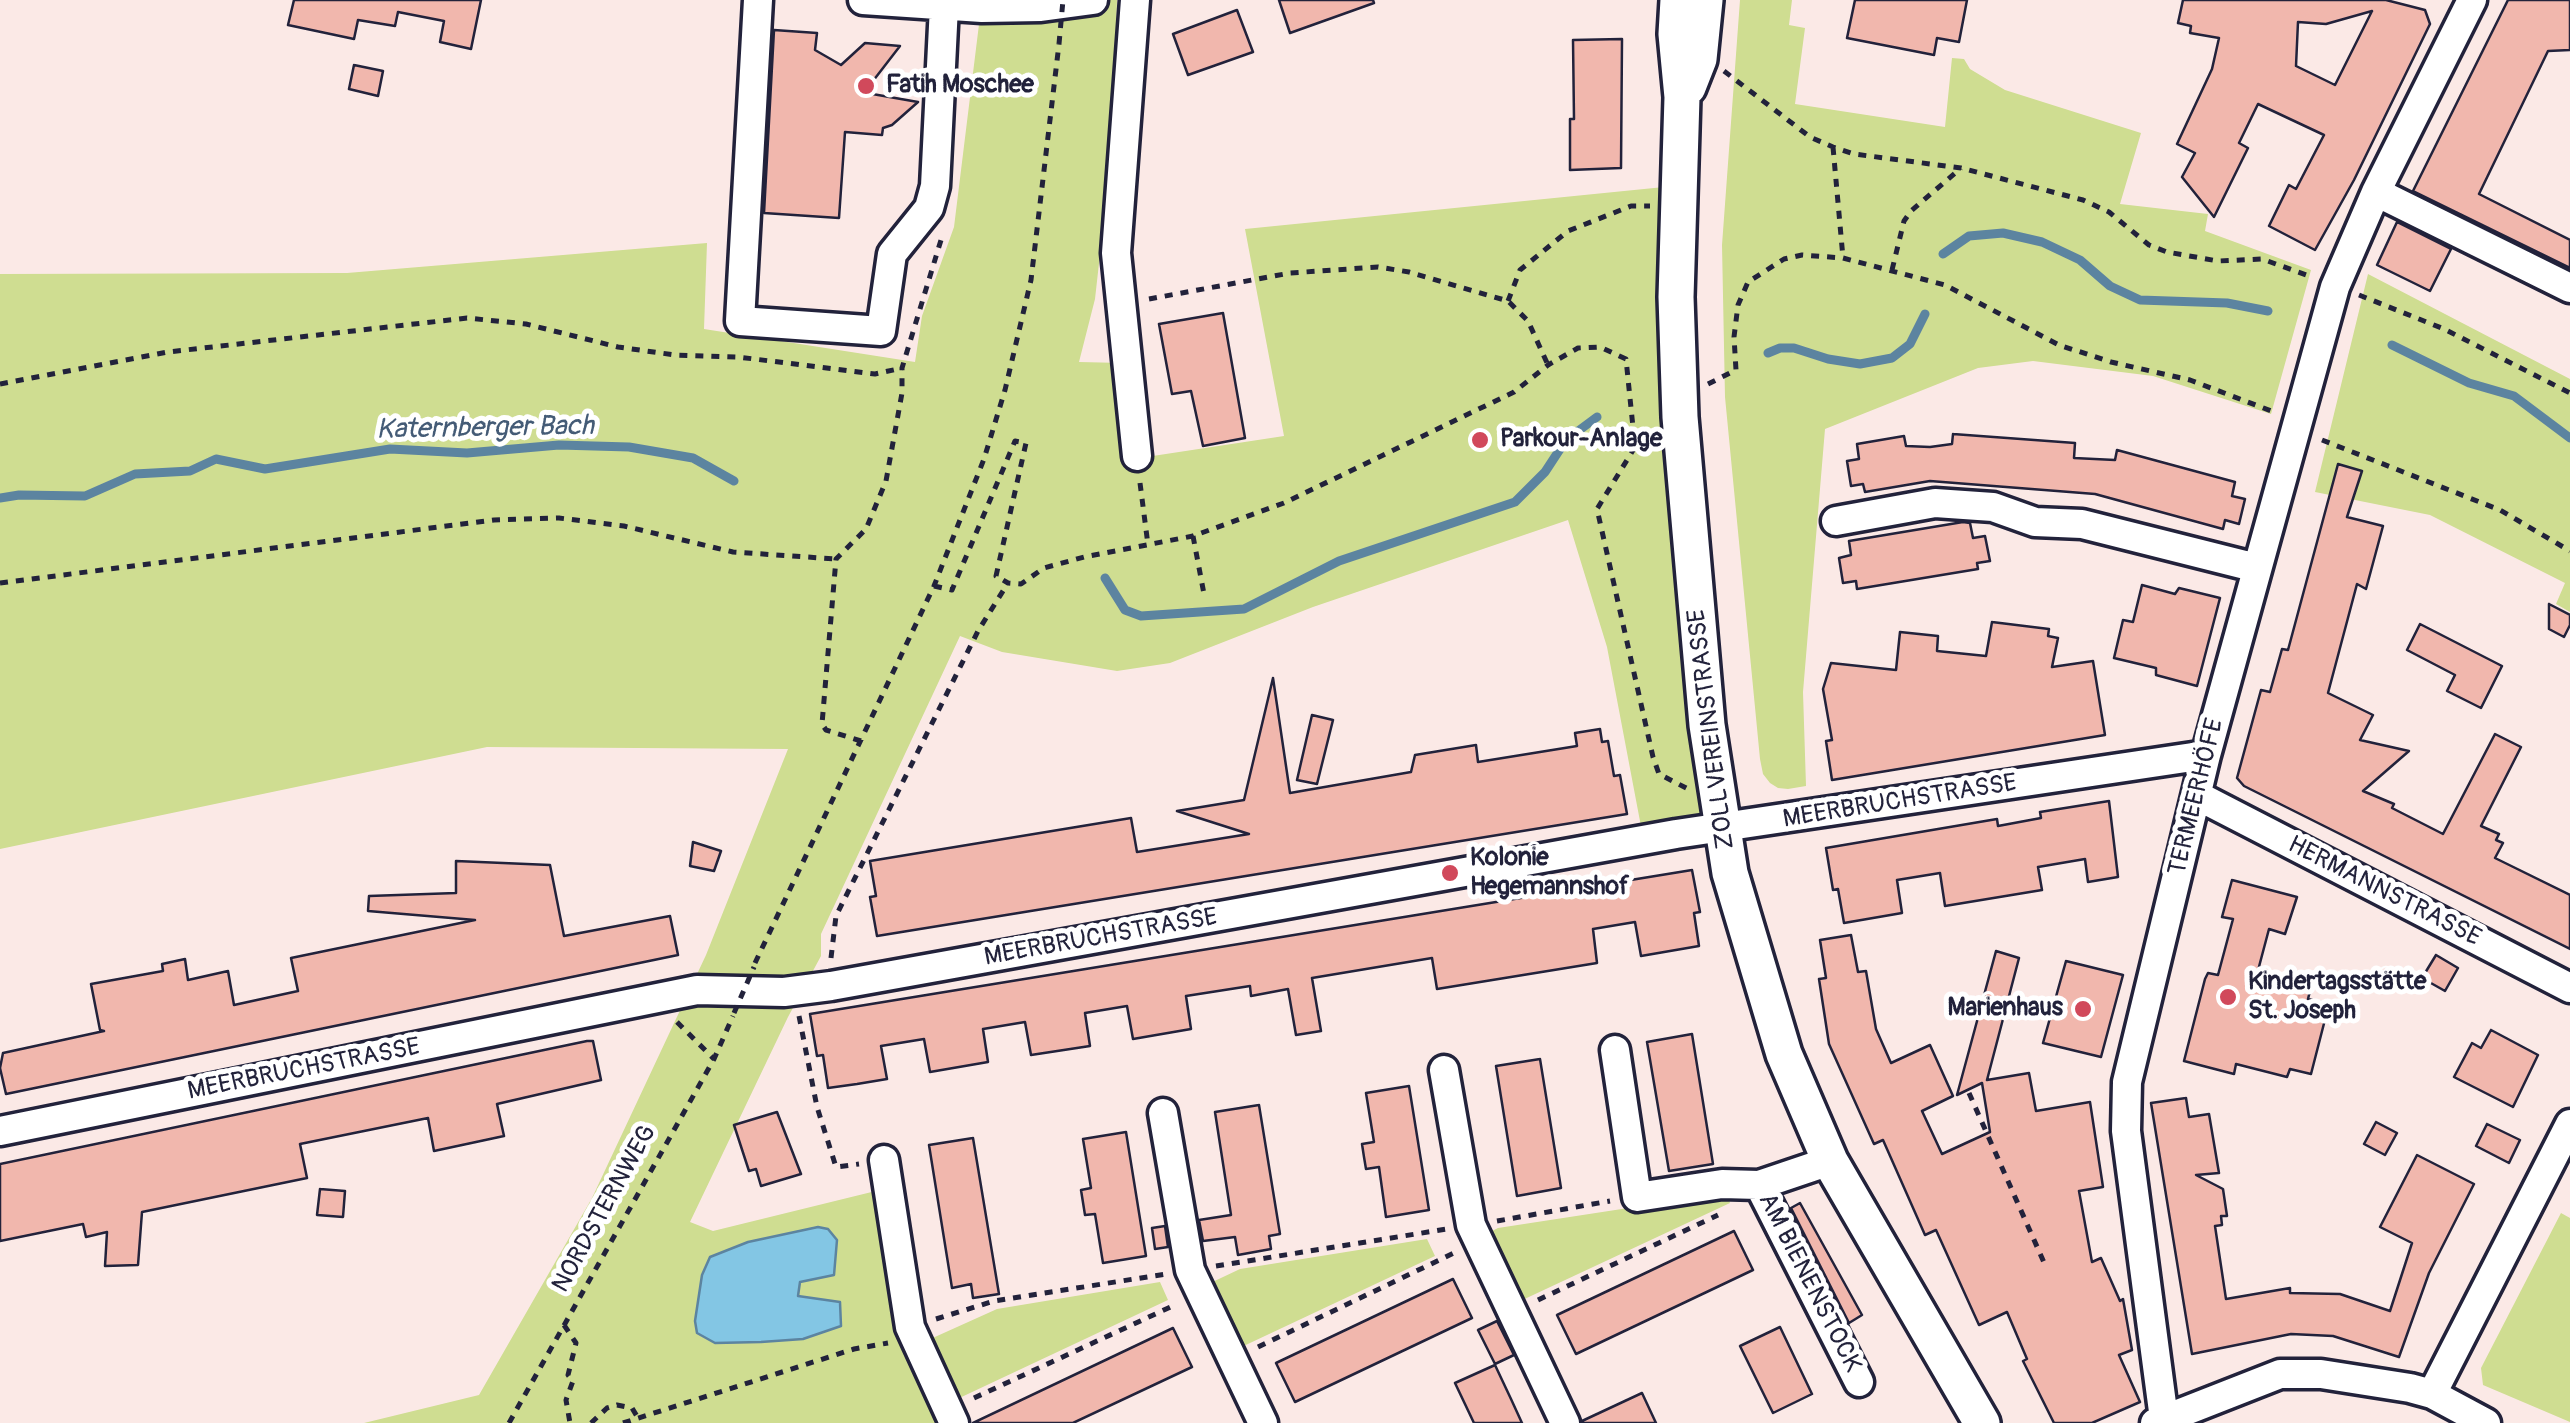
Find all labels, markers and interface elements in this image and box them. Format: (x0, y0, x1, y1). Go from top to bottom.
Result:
place label: Fatih Moschee (886, 71, 1034, 101)
marker: Fatih Moschee (855, 75, 877, 97)
water label: Katernberger Bach (376, 410, 594, 448)
place label: Parkour-Anlage (1500, 425, 1662, 455)
marker: Parkour-Anlage (1469, 429, 1491, 451)
street label: ZOLLVEREINSTRASSE (1682, 607, 1742, 851)
street label: TERMEERHÖFE (2163, 715, 2231, 879)
street label: MEERBRUCHSTRASSE (1781, 769, 2019, 835)
street label: HERMANNSTRASSE (2282, 830, 2486, 954)
place label: Kolonie Hegemannshof (1470, 844, 1629, 903)
marker: Kolonie Hegemannshof (1439, 862, 1461, 884)
street label: MEERBRUCHSTRASSE (982, 903, 1220, 973)
place label: Kindertagsstätte St. Joseph (2248, 968, 2426, 1027)
marker: Kindertagsstätte St. Joseph (2217, 986, 2239, 1008)
place label: Marienhaus (1947, 994, 2063, 1024)
marker: Marienhaus (2072, 998, 2094, 1020)
street label: MEERBRUCHSTRASSE (185, 1033, 423, 1107)
street label: NORDSTERNWEG (547, 1120, 663, 1298)
street label: AM BIENENSTOCK (1751, 1189, 1867, 1377)

